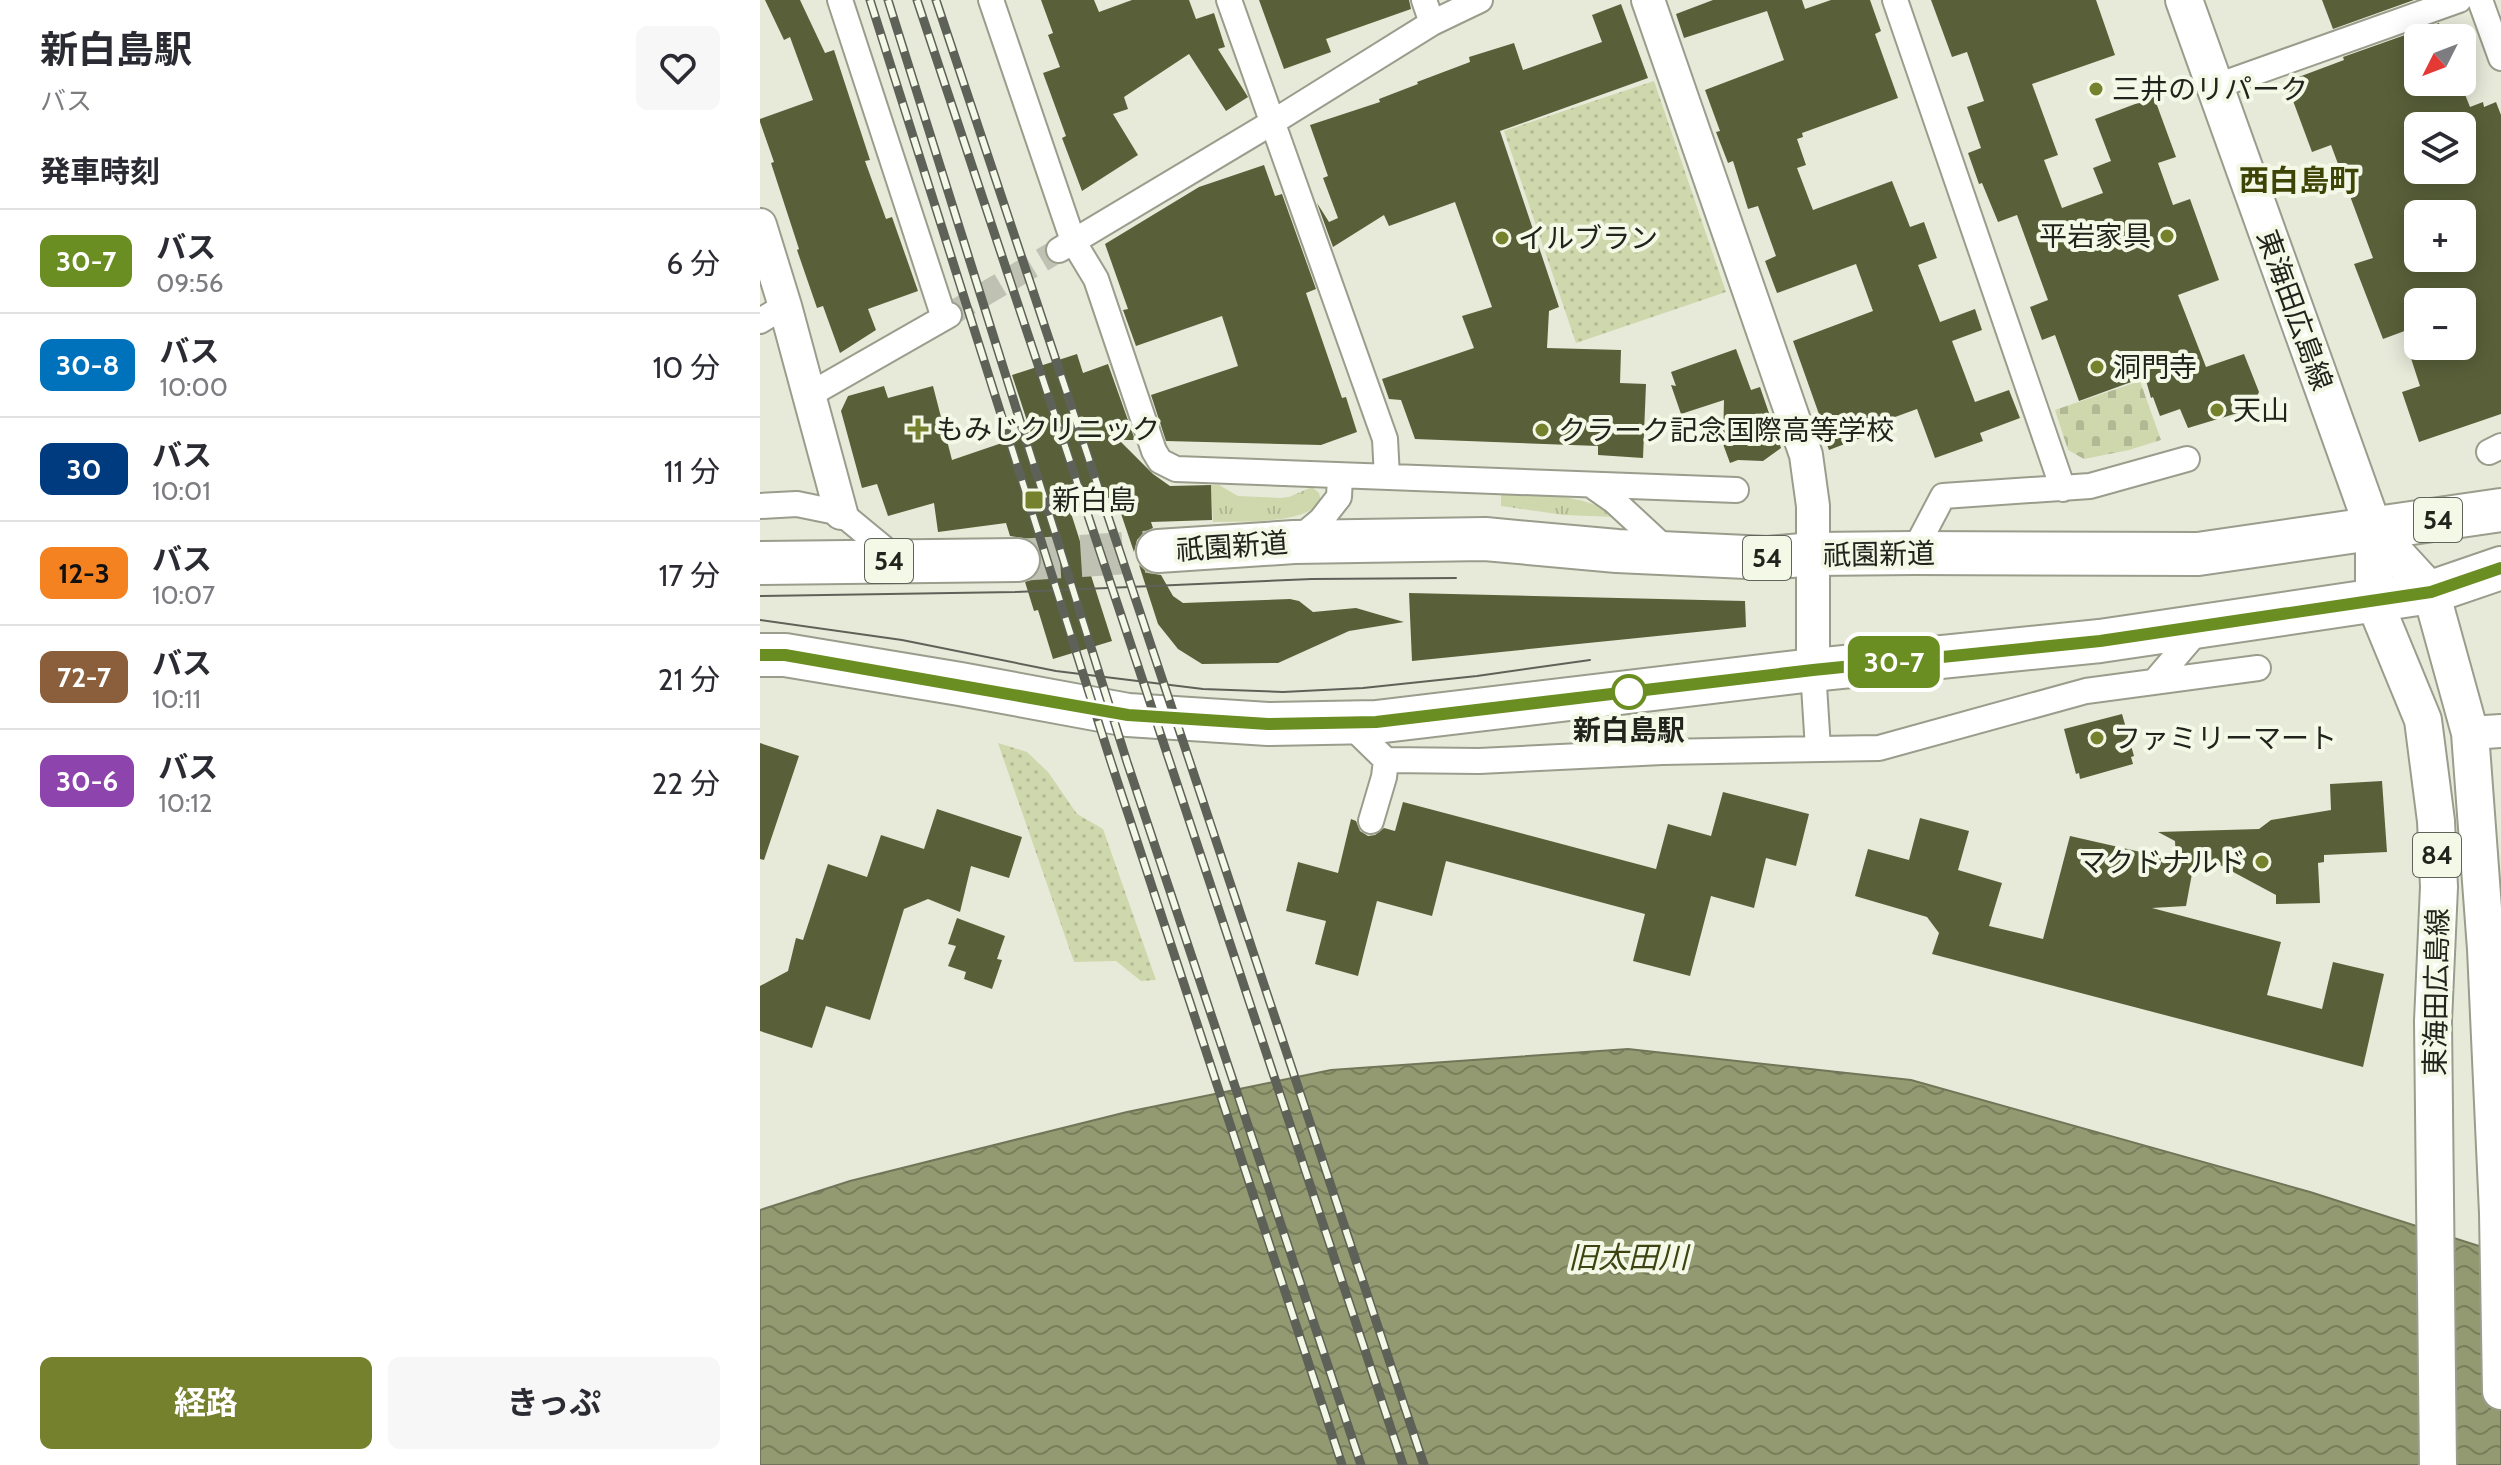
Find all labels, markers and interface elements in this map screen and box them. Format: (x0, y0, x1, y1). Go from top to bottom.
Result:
north arrow (2404, 24, 2476, 96)
map controls (2404, 24, 2476, 360)
text: 新白島駅 (40, 26, 192, 73)
button: heart (636, 26, 720, 110)
place label: 三井のリパーク (2112, 72, 2308, 106)
marker: 三井のリパーク (2087, 80, 2105, 98)
text: バス (40, 85, 92, 117)
button: layers (2404, 112, 2476, 184)
text: 発車時刻 (40, 153, 160, 190)
district label: 西白島町 (2239, 162, 2359, 199)
button: + (2404, 200, 2476, 272)
place label: 平岩家具 (2039, 219, 2151, 253)
place label: イルブラン (1518, 221, 1658, 255)
street label: 東海田広島線 (2250, 225, 2340, 395)
marker: 平岩家具 (2158, 227, 2176, 245)
text: バス (156, 229, 216, 266)
marker: イルブラン (1493, 229, 1511, 247)
text: 30-7 (56, 244, 116, 278)
text: 6 分 (666, 245, 720, 282)
text: 09:56 (156, 267, 224, 299)
button: − (2404, 288, 2476, 360)
text: バス (159, 333, 219, 370)
text: 30-8 (56, 348, 119, 382)
text: 10 分 (653, 349, 720, 386)
place label: 洞門寺 (2113, 350, 2197, 384)
marker: 洞門寺 (2088, 358, 2106, 376)
text: 10:00 (159, 371, 228, 403)
place label: 天山 (2233, 393, 2289, 427)
marker: 天山 (2208, 401, 2226, 419)
place label: もみじクリニック (936, 412, 1160, 446)
place label: クラーク記念国際高等学校 (1558, 413, 1894, 447)
marker: もみじクリニック (907, 418, 929, 440)
marker: クラーク記念国際高等学校 (1533, 421, 1551, 439)
text: バス (152, 437, 212, 474)
text: 30 (67, 452, 101, 486)
text: 11 分 (664, 453, 720, 490)
text: 10:01 (152, 475, 211, 507)
place label: 新白島 (1052, 483, 1136, 517)
marker: 新白島 (1023, 489, 1045, 511)
road number: 54 (2414, 498, 2462, 542)
street label: 祇園新道 (1175, 525, 1289, 567)
road number: 54 (1743, 536, 1791, 580)
street label: 祇園新道 (1823, 536, 1935, 572)
road number: 54 (865, 539, 913, 583)
text: バス (152, 541, 212, 578)
text: 12-3 (58, 556, 110, 590)
text: 17 分 (658, 557, 720, 594)
text: 10:07 (152, 579, 215, 611)
line badge: 30-7 (1838, 636, 1950, 688)
text: バス (152, 645, 212, 682)
text: 30-7 (1864, 645, 1924, 679)
text: 72-7 (57, 660, 111, 694)
text: 21 分 (658, 661, 720, 698)
marker: 新白島駅 (1612, 675, 1646, 709)
text: 10:11 (152, 683, 201, 715)
place label: 新白島駅 (1573, 713, 1685, 747)
place label: ファミリーマート (2113, 721, 2337, 755)
marker: ファミリーマート (2088, 729, 2106, 747)
text: バス (158, 749, 218, 786)
text: 30-6 (56, 764, 118, 798)
text: 22 分 (652, 765, 720, 802)
text: 10:12 (158, 787, 212, 819)
road number: 84 (2413, 833, 2461, 877)
place label: マクドナルド (2078, 845, 2246, 879)
marker: マクドナルド (2253, 853, 2271, 871)
street label: 東海田広島線 (2418, 908, 2454, 1076)
water label: 旧太田川 (1568, 1239, 1691, 1276)
button: 経路 (40, 1357, 372, 1449)
button: きっぷ (388, 1357, 720, 1449)

